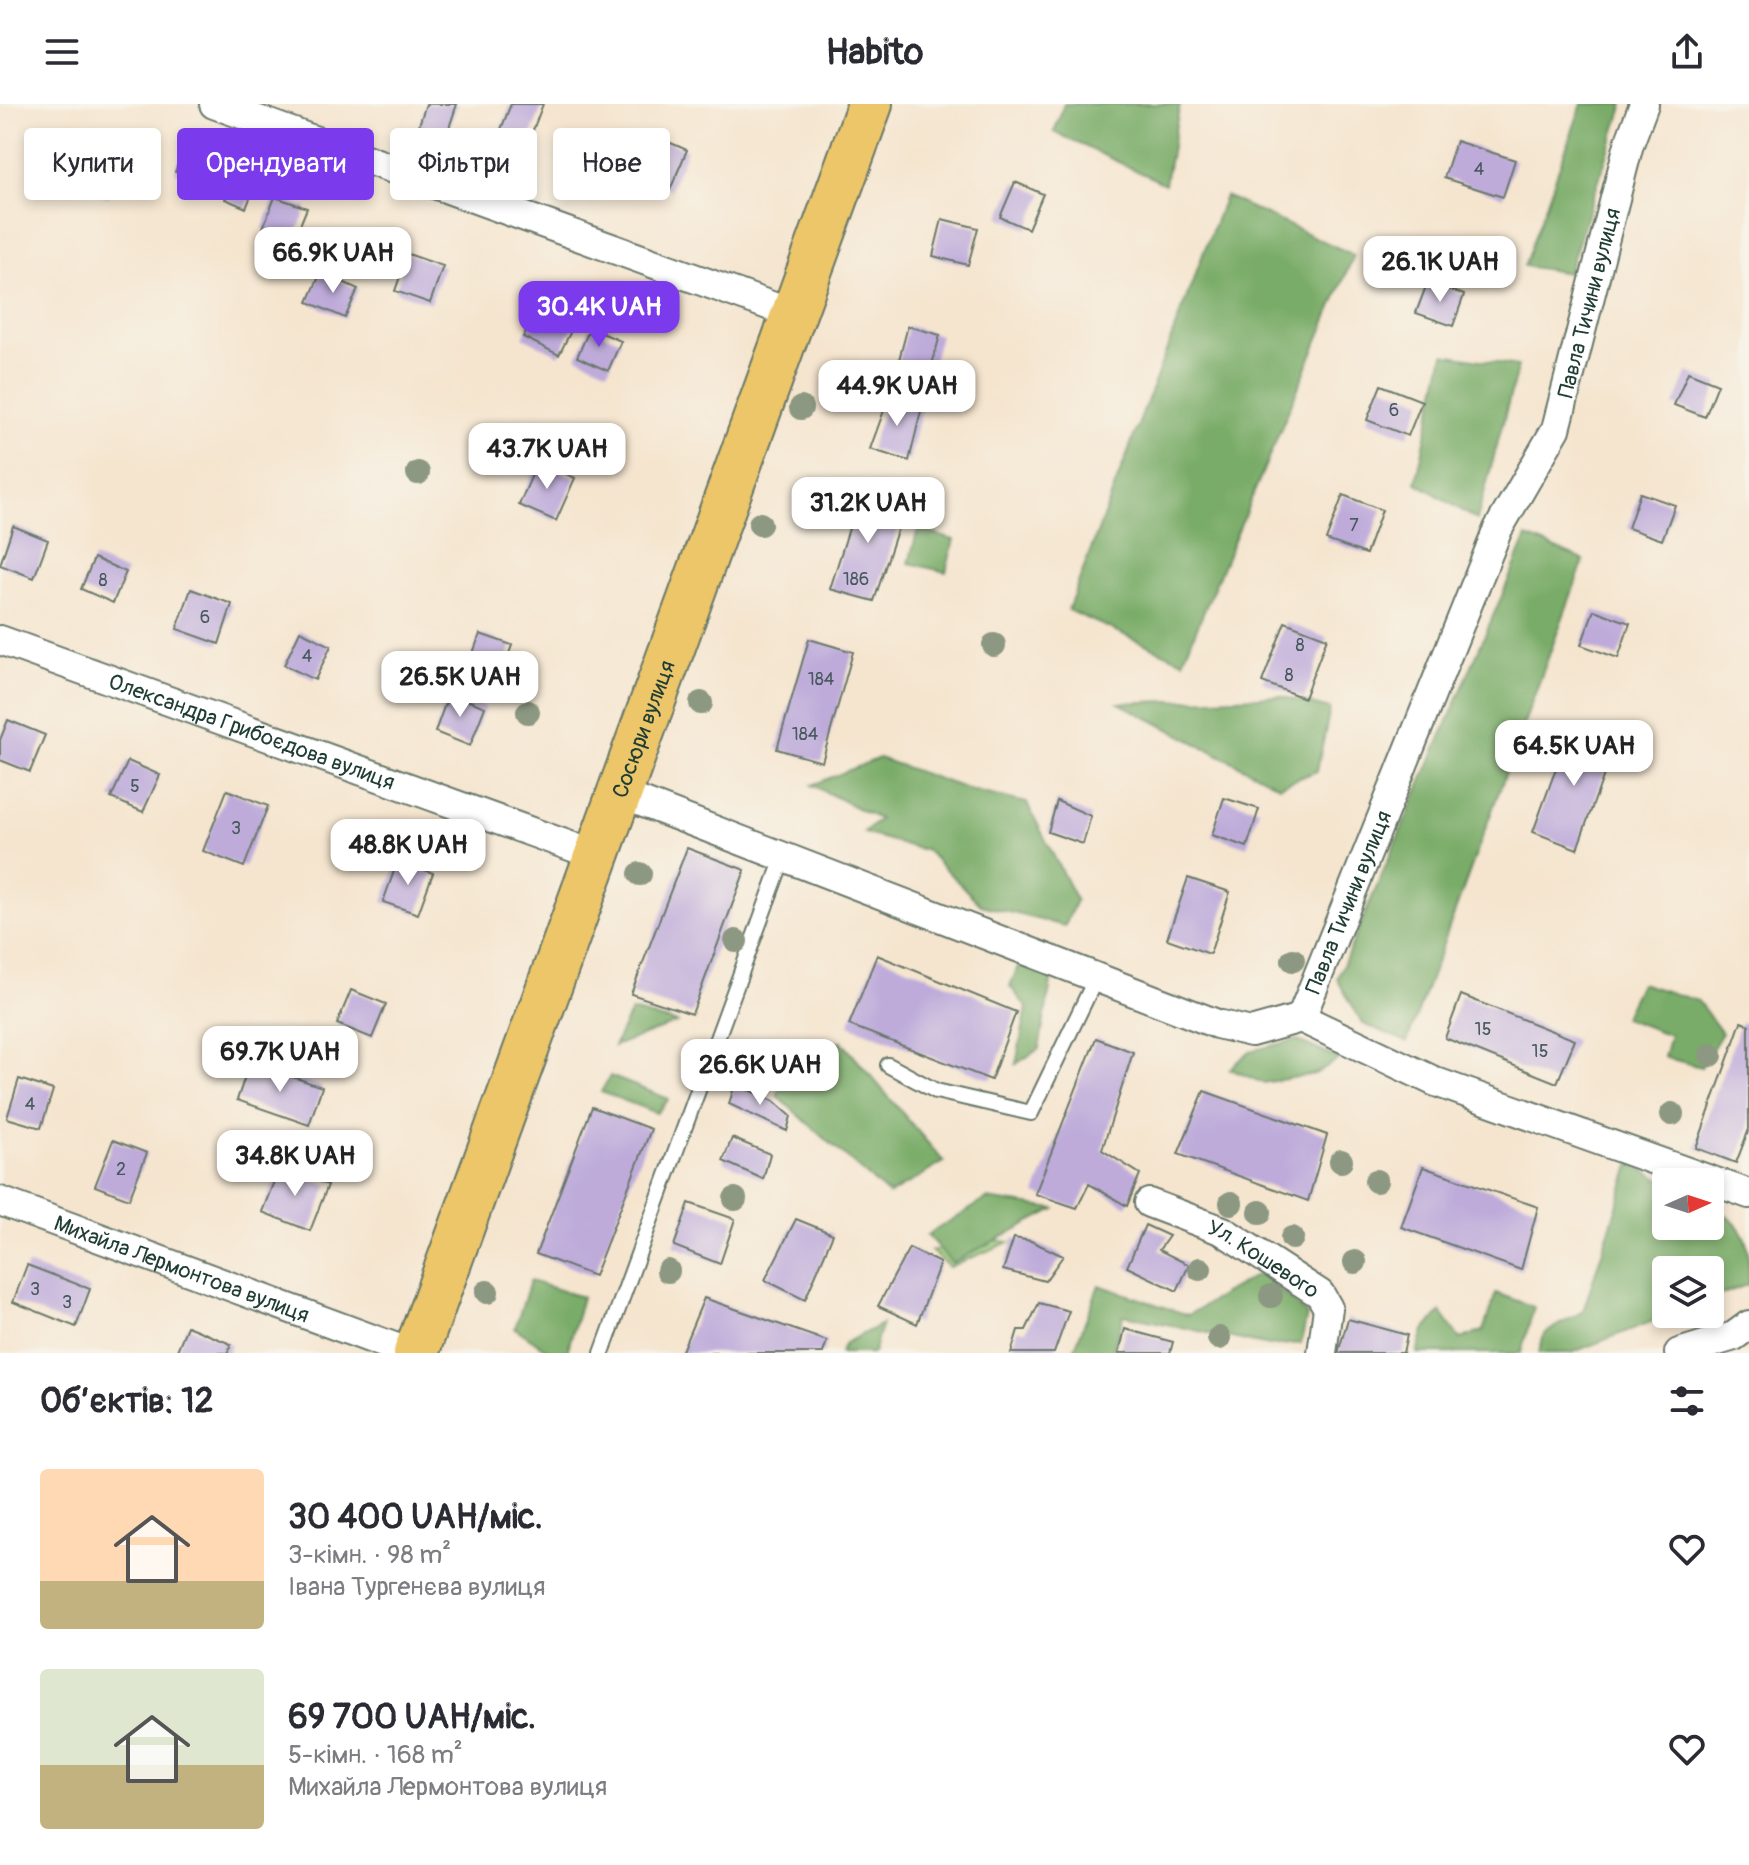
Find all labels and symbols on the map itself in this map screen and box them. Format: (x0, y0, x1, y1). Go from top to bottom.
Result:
house number: 4 (1474, 158, 1485, 181)
street label: Павла Тичини вулиця (1552, 205, 1627, 401)
pin: 66.9K UAH (241, 227, 425, 295)
pin: 26.1K UAH (1348, 236, 1532, 304)
pin: 30.4K UAH (507, 281, 691, 349)
pin: 44.9K UAH (805, 360, 989, 428)
house number: 6 (1389, 399, 1399, 422)
pin: 43.7K UAH (455, 423, 639, 491)
pin: 31.2K UAH (776, 477, 960, 545)
house number: 7 (1349, 514, 1359, 537)
house number: 186 (843, 568, 869, 591)
house number: 8 (98, 569, 108, 592)
house number: 6 (200, 606, 210, 629)
house number: 8 (1295, 634, 1305, 657)
house number: 4 (302, 645, 313, 668)
pin: 26.5K UAH (368, 651, 552, 719)
street label: Сосюри вулиця (606, 657, 682, 802)
house number: 8 (1284, 664, 1294, 687)
street label: Олександра Грибоєдова вулиця (105, 667, 399, 797)
house number: 184 (808, 668, 835, 691)
pin: 64.5K UAH (1482, 720, 1666, 788)
house number: 184 (792, 723, 819, 746)
house number: 5 (130, 775, 140, 798)
street label: Павла Тичини вулиця (1299, 807, 1398, 998)
house number: 3 (231, 817, 241, 840)
pin: 48.8K UAH (316, 819, 500, 887)
house number: 15 (1475, 1018, 1491, 1041)
pin: 69.7K UAH (188, 1026, 372, 1094)
pin: 26.6K UAH (668, 1039, 852, 1107)
house number: 15 (1532, 1040, 1548, 1063)
house number: 4 (25, 1093, 36, 1116)
pin: 34.8K UAH (203, 1130, 387, 1198)
house number: 2 (116, 1158, 126, 1181)
north arrow (1652, 1168, 1724, 1240)
street label: Михайла Лермонтова вулиця (50, 1209, 313, 1329)
street label: Ул. Кошевого (1204, 1214, 1325, 1305)
house number: 3 (30, 1278, 40, 1301)
house number: 3 (62, 1291, 72, 1314)

